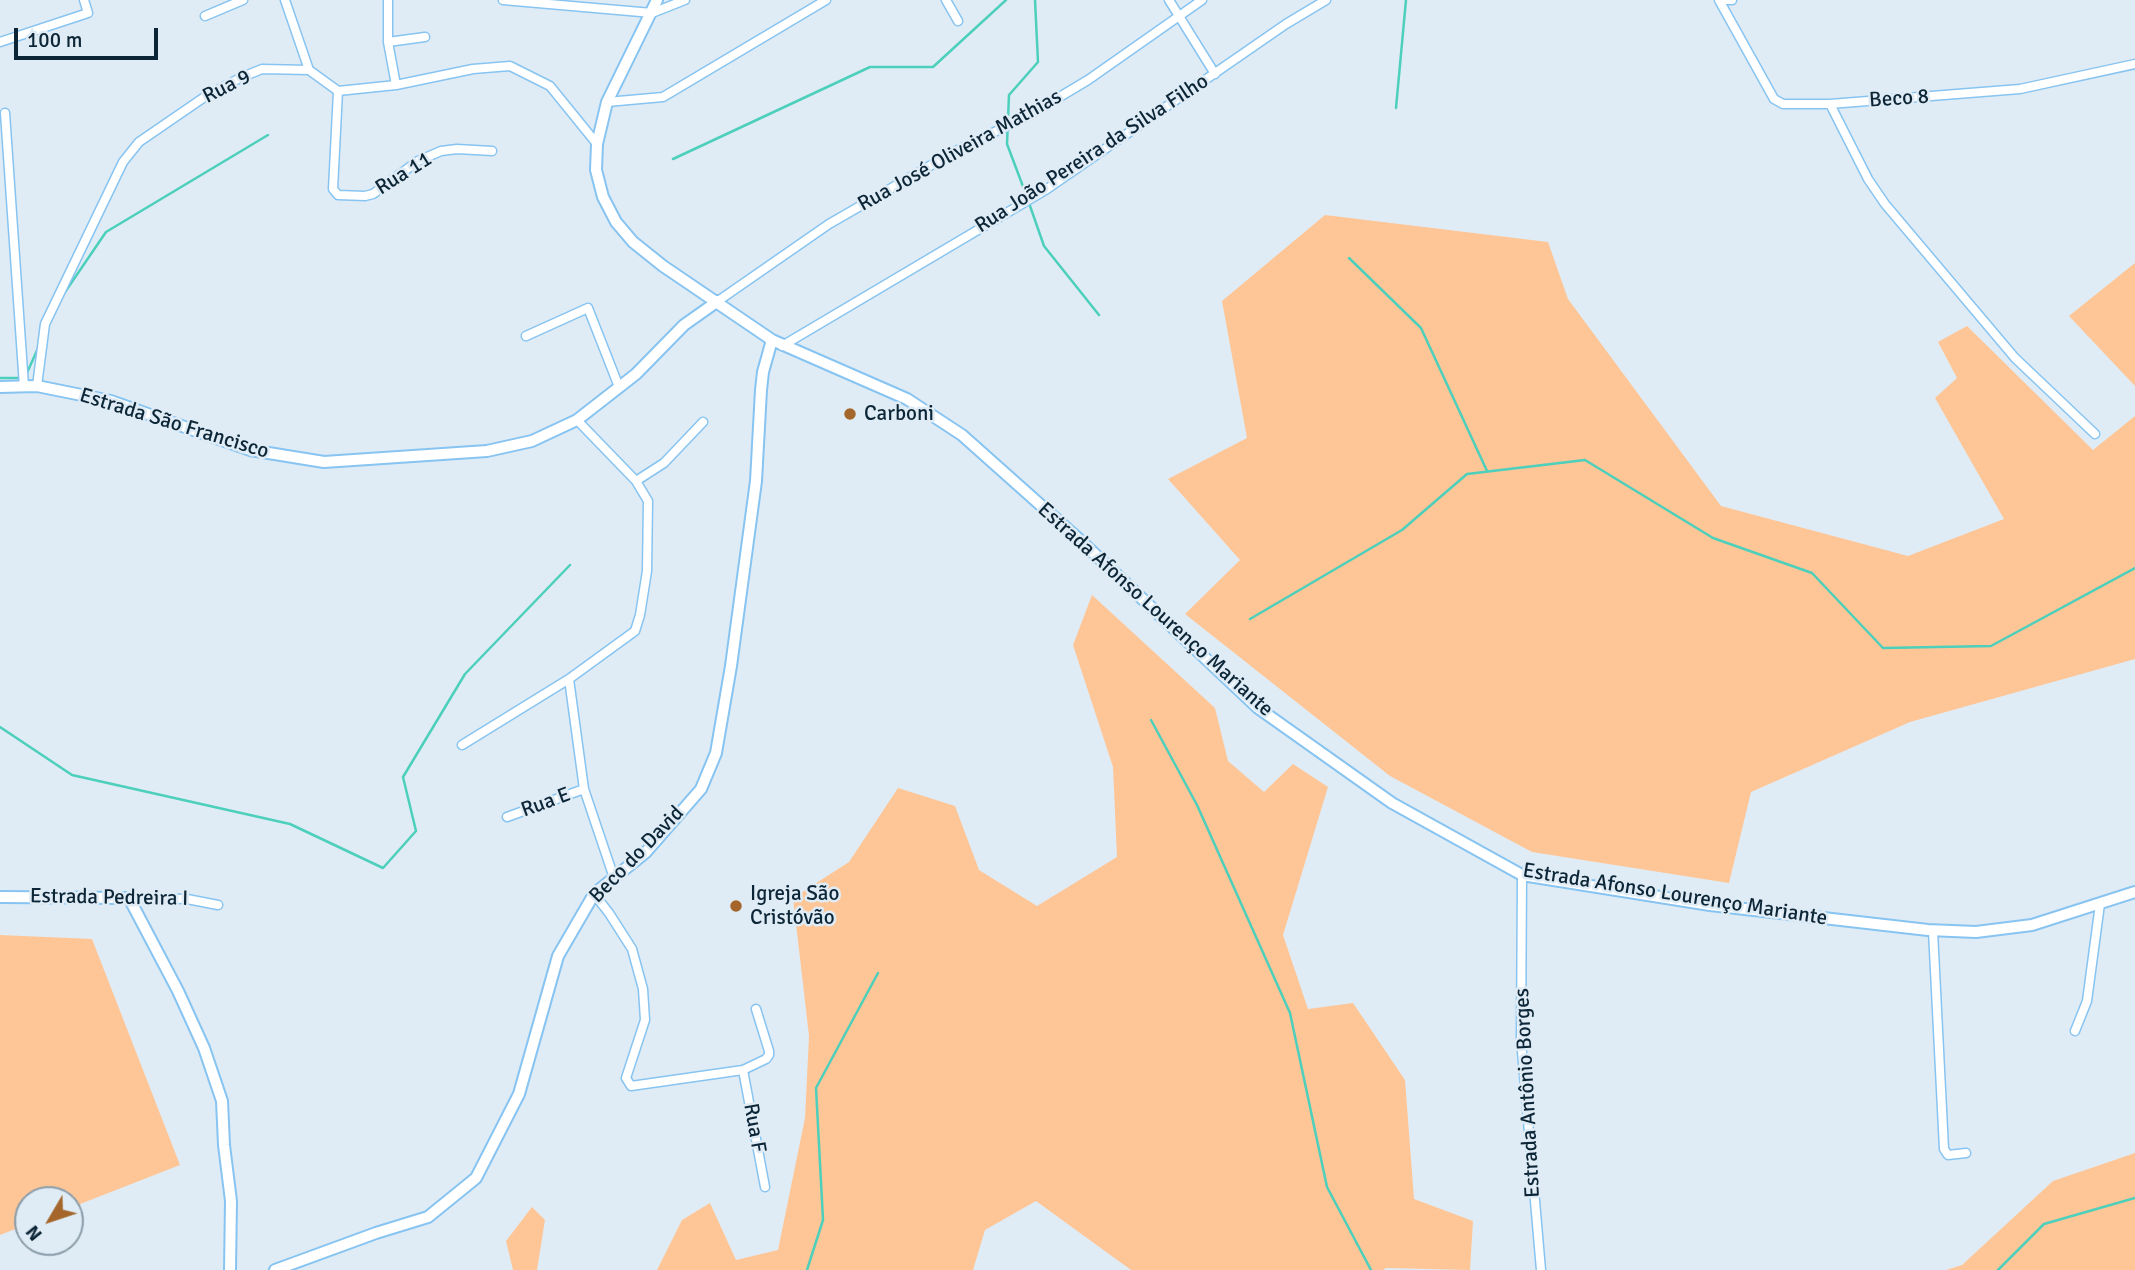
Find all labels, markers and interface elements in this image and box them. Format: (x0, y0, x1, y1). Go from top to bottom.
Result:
scale bar (18, 14, 161, 58)
text: 100 m (27, 27, 82, 53)
street label: Rua 9 (199, 64, 255, 110)
street label: Rua João Pereira da Silva Filho (971, 69, 1213, 239)
street label: Rua José Oliveira Mathias (854, 84, 1066, 218)
street label: Beco 8 (1868, 84, 1930, 114)
street label: Rua 11 (371, 147, 437, 201)
street label: Estrada São Francisco (76, 383, 272, 465)
place label: Carboni (864, 401, 934, 427)
marker: Carboni (842, 406, 858, 422)
street label: Estrada Afonso Lourenço Mariante (1032, 498, 1278, 722)
street label: Rua E (518, 782, 574, 824)
street label: Beco do David (585, 801, 689, 909)
street label: Estrada Afonso Lourenço Mariante (1521, 858, 1829, 932)
place label: Igreja São Cristóvão (750, 881, 839, 931)
street label: Estrada Pedreira I (30, 884, 188, 912)
marker: Igreja São Cristóvão (728, 898, 744, 914)
street label: Estrada Antônio Borges (1510, 988, 1546, 1198)
street label: Rua F (737, 1101, 771, 1155)
north arrow (14, 1186, 84, 1256)
text: N (21, 1220, 48, 1246)

